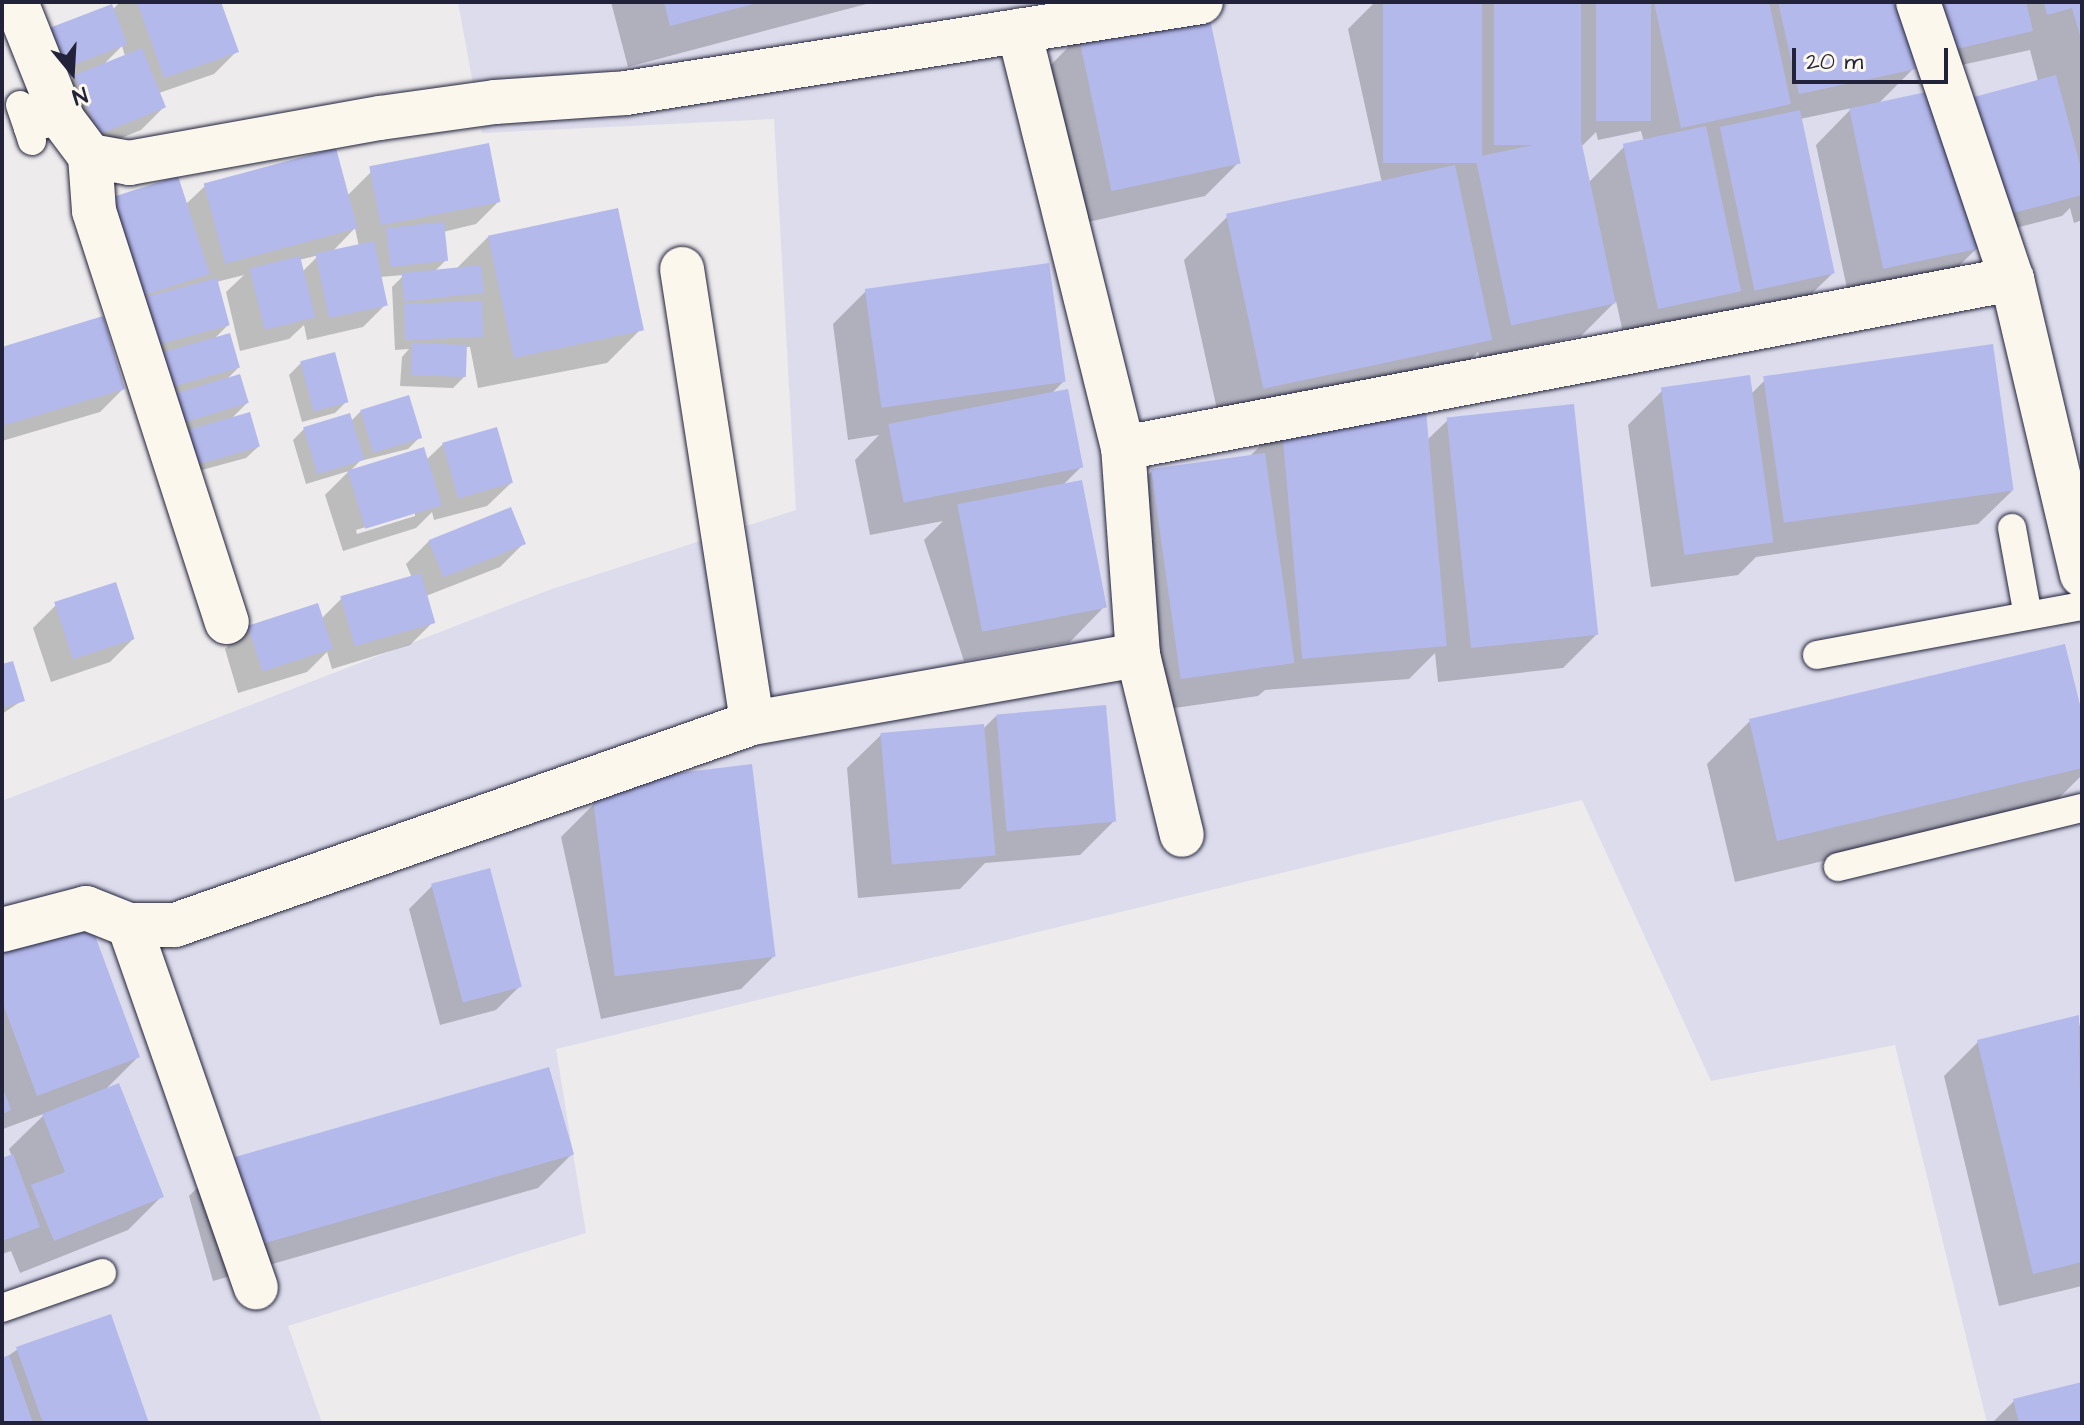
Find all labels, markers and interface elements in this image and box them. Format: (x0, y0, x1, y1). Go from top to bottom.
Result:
north arrow (32, 32, 112, 112)
scale bar (1796, 32, 1952, 82)
text: 20 m (1806, 45, 1863, 79)
text: N (68, 78, 91, 112)

